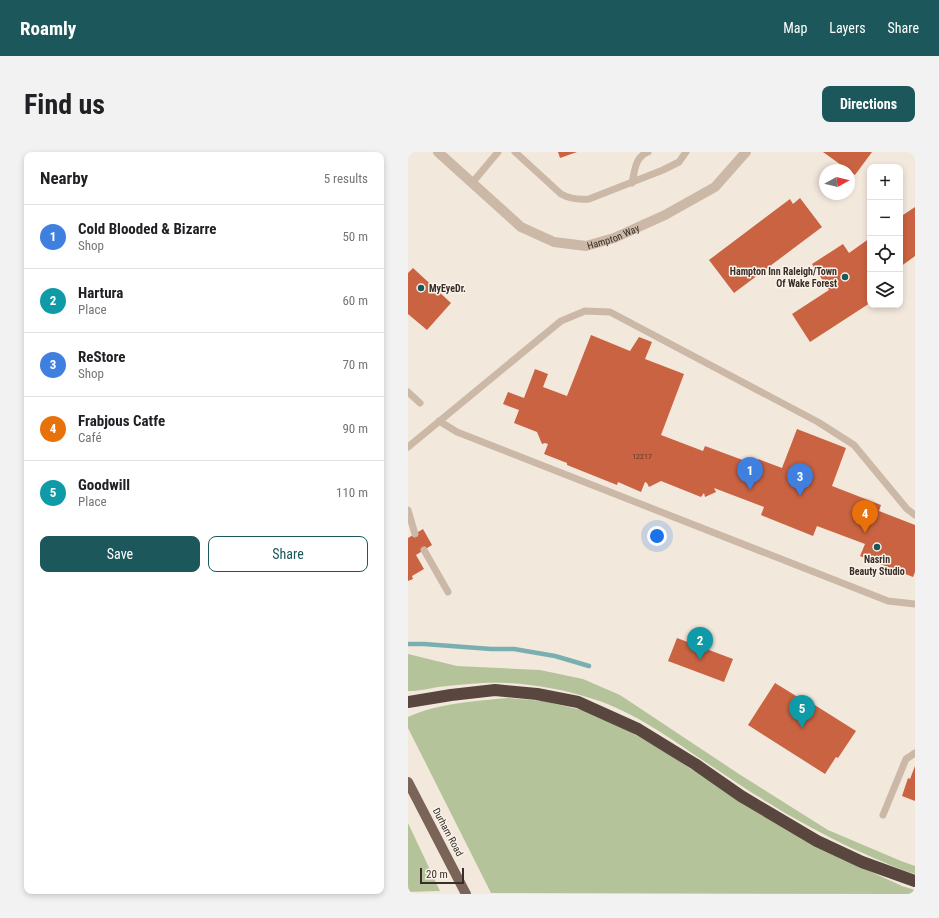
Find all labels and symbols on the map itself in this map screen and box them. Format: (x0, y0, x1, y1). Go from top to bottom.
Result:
north arrow (819, 164, 855, 200)
street label: Hampton Way (586, 222, 641, 251)
place label: Hampton Inn Raleigh/Town Of Wake Forest (730, 266, 837, 289)
marker: Hampton Inn Raleigh/Town Of Wake Forest (840, 272, 850, 282)
marker: MyEyeDr. (416, 283, 426, 293)
place label: MyEyeDr. (429, 283, 466, 294)
house number: 12217 (632, 452, 652, 461)
pin: 1 (737, 457, 763, 490)
pin: 3 (787, 463, 813, 496)
pin: 4 (852, 500, 878, 533)
your location (647, 526, 667, 546)
marker: Nasrin Beauty Studio (872, 542, 882, 552)
place label: Nasrin Beauty Studio (849, 554, 905, 577)
pin: 2 (687, 627, 713, 660)
pin: 5 (789, 695, 815, 728)
street label: Durham Road (431, 806, 465, 858)
scale bar (420, 866, 464, 885)

